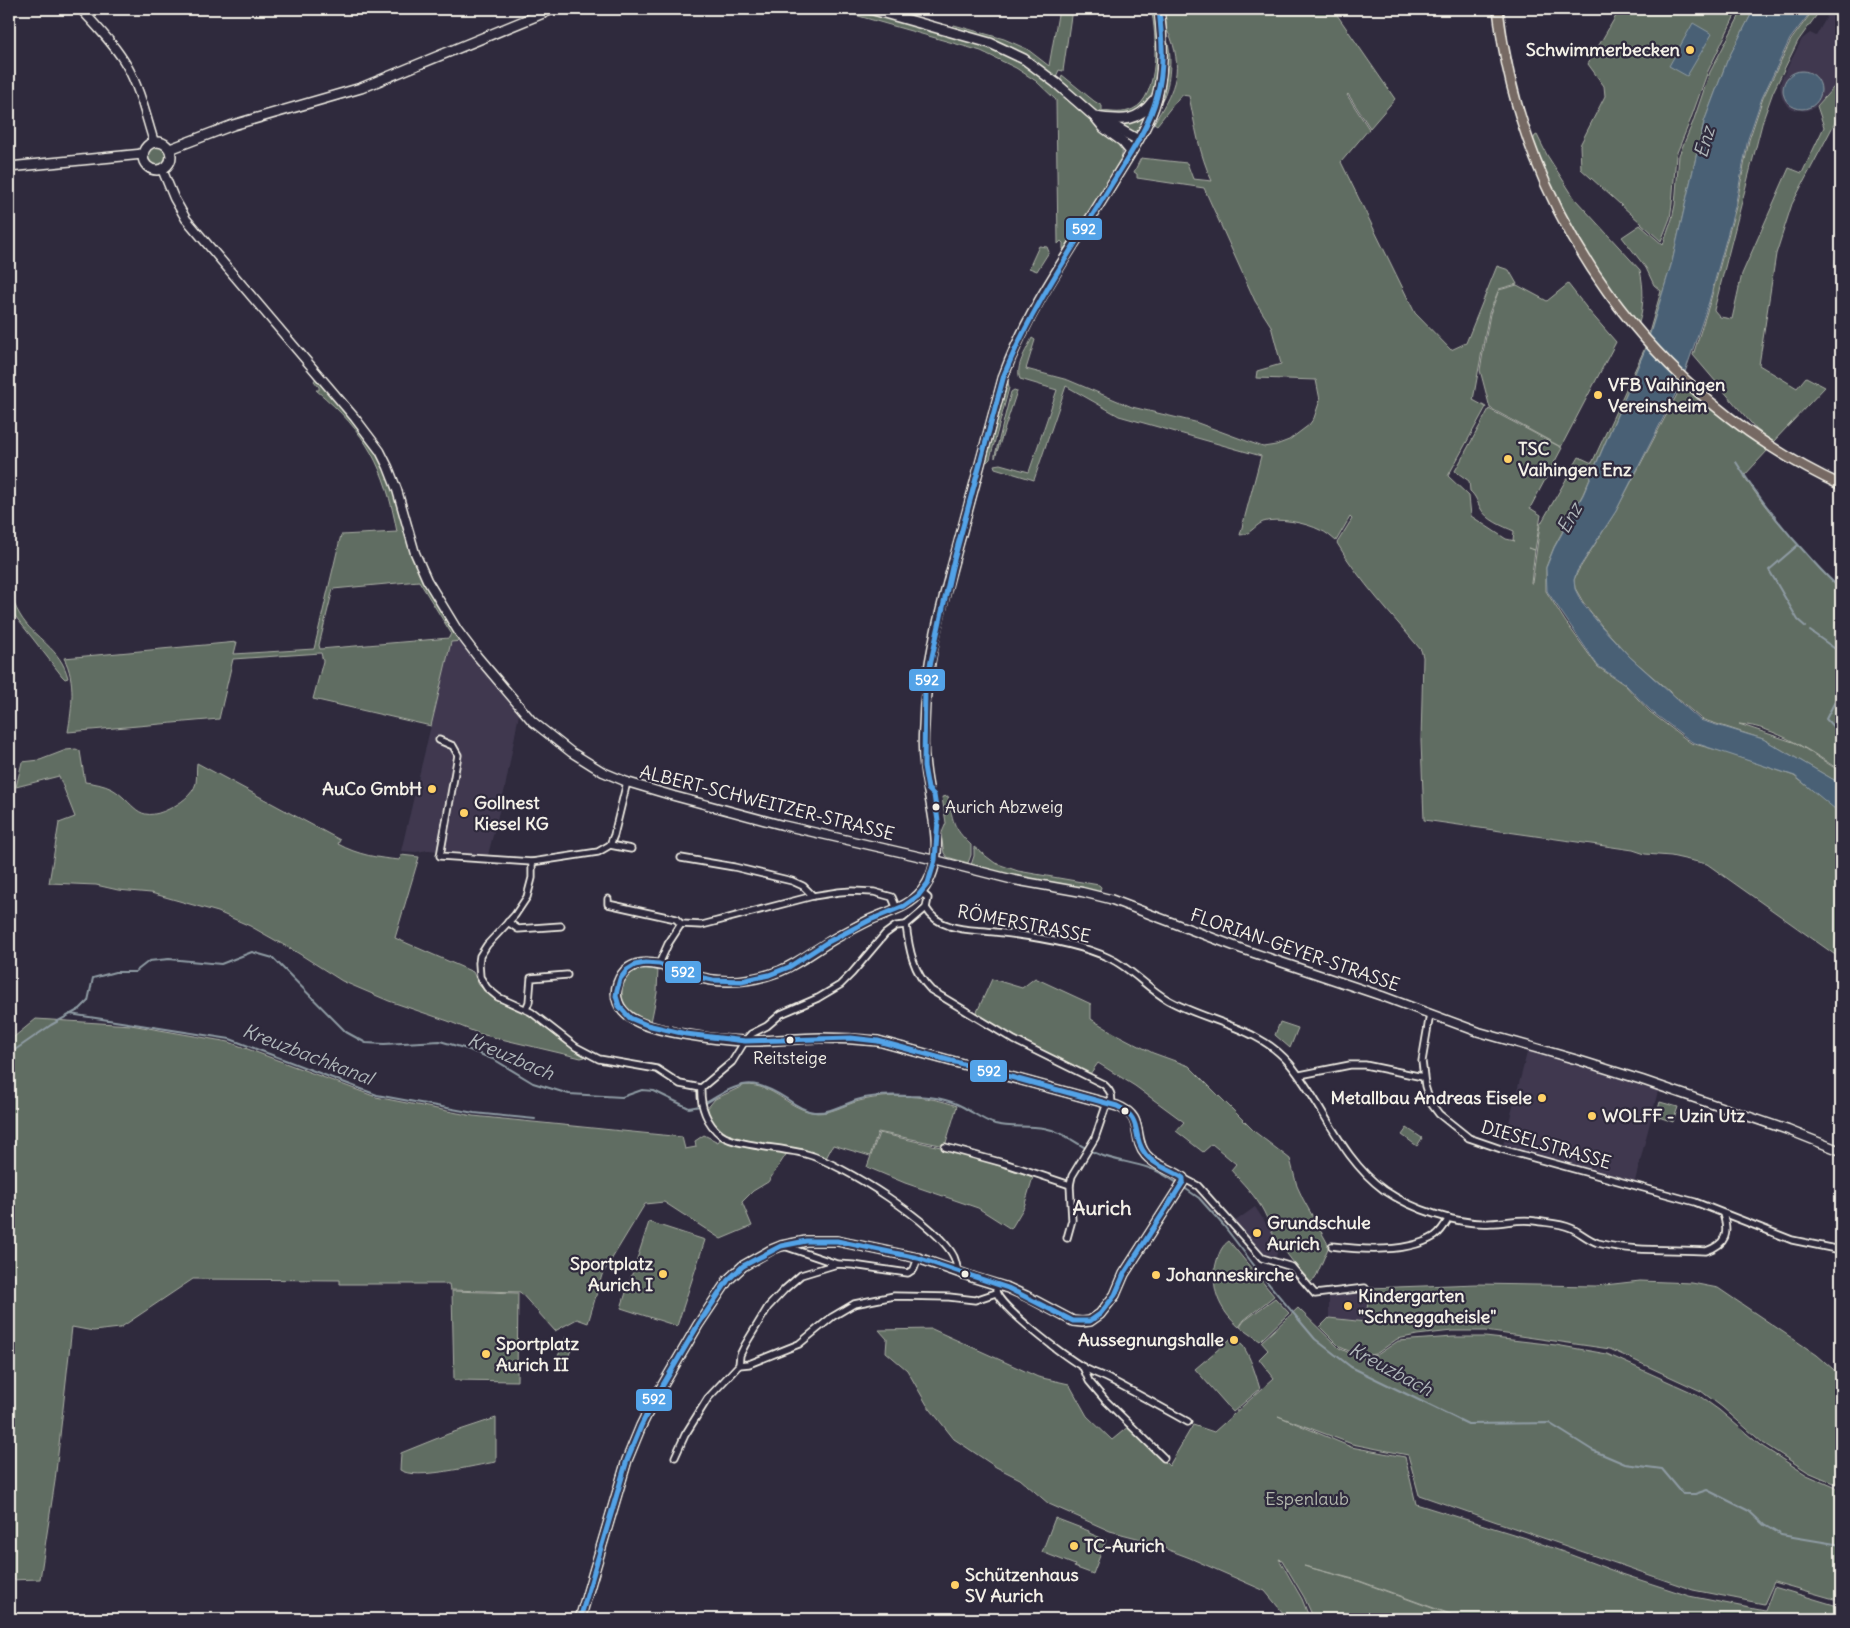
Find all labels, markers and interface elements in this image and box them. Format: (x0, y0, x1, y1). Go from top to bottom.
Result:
place label: Schwimmerbecken (1526, 38, 1681, 61)
marker: Schwimmerbecken (1684, 44, 1696, 56)
water label: Enz (1688, 122, 1720, 160)
line badge: 592 (1065, 217, 1103, 241)
text: 592 (1072, 220, 1096, 238)
place label: VFB Vaihingen Vereinsheim (1608, 373, 1726, 417)
marker: VFB Vaihingen Vereinsheim (1592, 389, 1604, 401)
place label: TSC Vaihingen Enz (1518, 437, 1632, 481)
marker: TSC Vaihingen Enz (1502, 453, 1514, 465)
water label: Enz (1551, 497, 1588, 537)
line badge: 592 (908, 668, 946, 692)
text: 592 (915, 671, 939, 689)
street label: ALBERT-SCHWEITZER-STRASSE (637, 760, 897, 845)
place label: AuCo GmbH (322, 777, 422, 800)
marker: AuCo GmbH (426, 783, 438, 795)
place label: Gollnest Kiesel KG (474, 791, 549, 835)
place label: Aurich Abzweig (945, 796, 1063, 818)
marker: Aurich Abzweig (931, 802, 941, 812)
marker: Gollnest Kiesel KG (458, 807, 470, 819)
street label: RÖMERSTRASSE (956, 899, 1093, 948)
street label: FLORIAN-GEYER-STRASSE (1188, 903, 1403, 996)
line badge: 592 (664, 960, 702, 984)
text: 592 (671, 963, 695, 981)
water label: Kreuzbachkanal (239, 1018, 379, 1091)
water label: Kreuzbach (464, 1027, 559, 1085)
marker: Reitsteige (785, 1035, 795, 1045)
place label: Reitsteige (753, 1047, 827, 1069)
line badge: 592 (969, 1059, 1008, 1083)
text: 592 (977, 1062, 1001, 1080)
place label: Metallbau Andreas Eisele (1330, 1086, 1532, 1109)
marker: Metallbau Andreas Eisele (1536, 1092, 1548, 1104)
place label: WOLFF - Uzin Utz (1602, 1104, 1746, 1127)
unlabelled marker (1120, 1106, 1130, 1116)
marker: WOLFF - Uzin Utz (1586, 1110, 1598, 1122)
street label: DIESELSTRASSE (1479, 1115, 1614, 1174)
district label: Aurich (1073, 1195, 1132, 1220)
place label: Grundschule Aurich (1267, 1211, 1371, 1255)
marker: Grundschule Aurich (1251, 1227, 1263, 1239)
place label: Sportplatz Aurich I (570, 1252, 653, 1296)
place label: Johanneskirche (1166, 1263, 1295, 1286)
marker: Sportplatz Aurich I (657, 1268, 669, 1280)
unlabelled marker (960, 1269, 970, 1279)
marker: Johanneskirche (1150, 1269, 1162, 1281)
place label: Kindergarten "Schneggaheisle" (1358, 1284, 1496, 1328)
marker: Kindergarten "Schneggaheisle" (1342, 1300, 1354, 1312)
place label: Aussegnungshalle (1078, 1328, 1224, 1351)
place label: Sportplatz Aurich II (496, 1332, 579, 1376)
marker: Aussegnungshalle (1228, 1334, 1240, 1346)
water label: Kreuzbach (1345, 1337, 1438, 1401)
marker: Sportplatz Aurich II (480, 1348, 492, 1360)
line badge: 592 (635, 1388, 673, 1412)
text: 592 (642, 1390, 666, 1408)
park label: Espenlaub (1265, 1487, 1349, 1510)
place label: TC-Aurich (1084, 1534, 1165, 1557)
marker: TC-Aurich (1068, 1540, 1080, 1552)
place label: Schützenhaus SV Aurich (965, 1563, 1079, 1607)
marker: Schützenhaus SV Aurich (949, 1579, 961, 1591)

